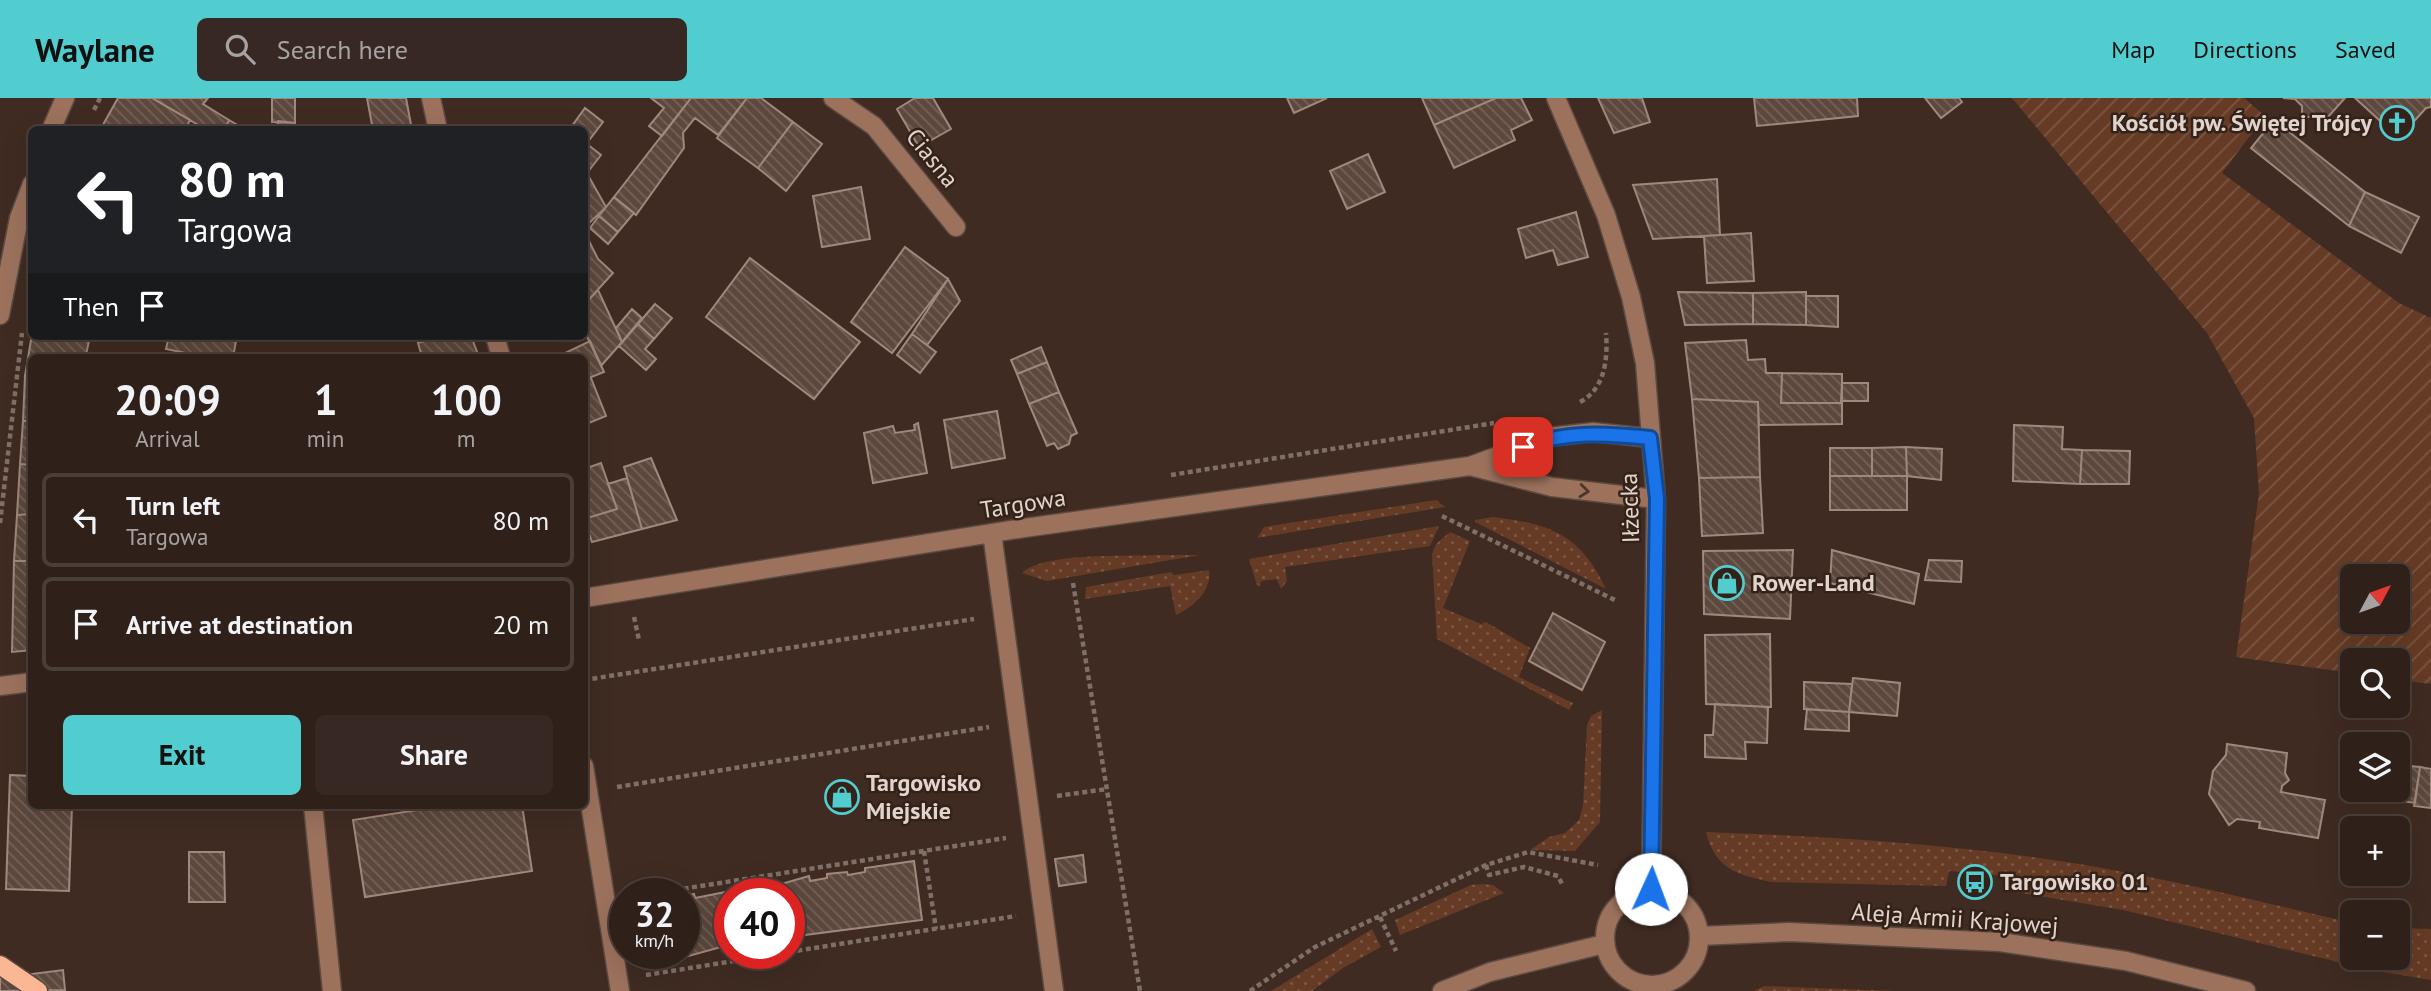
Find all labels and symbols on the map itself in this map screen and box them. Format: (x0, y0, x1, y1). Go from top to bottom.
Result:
church icon: Kościół pw. Świętej Trójcy (2378, 104, 2416, 142)
place label: Kościół pw. Świętej Trójcy (2112, 107, 2373, 138)
street label: Ciasna (899, 122, 966, 194)
pin (1493, 417, 1553, 477)
street label: Iłżecka (1613, 472, 1646, 544)
street label: Targowa (978, 481, 1068, 526)
one-way arrow (1578, 483, 1590, 498)
shop icon: Rower-Land (1708, 564, 1746, 602)
north arrow (2340, 564, 2410, 634)
place label: Rower-Land (1752, 567, 1875, 598)
place label: Targowisko Miejskie (866, 767, 981, 826)
shop icon: Targowisko Miejskie (823, 778, 861, 816)
position arrow (1614, 852, 1688, 926)
bus stop icon: Targowisko 01 (1956, 863, 1994, 901)
place label: Targowisko 01 (2000, 866, 2149, 897)
speed limit sign: 40 (714, 878, 805, 969)
street label: Aleja Armii Krajowej (1851, 896, 2059, 941)

